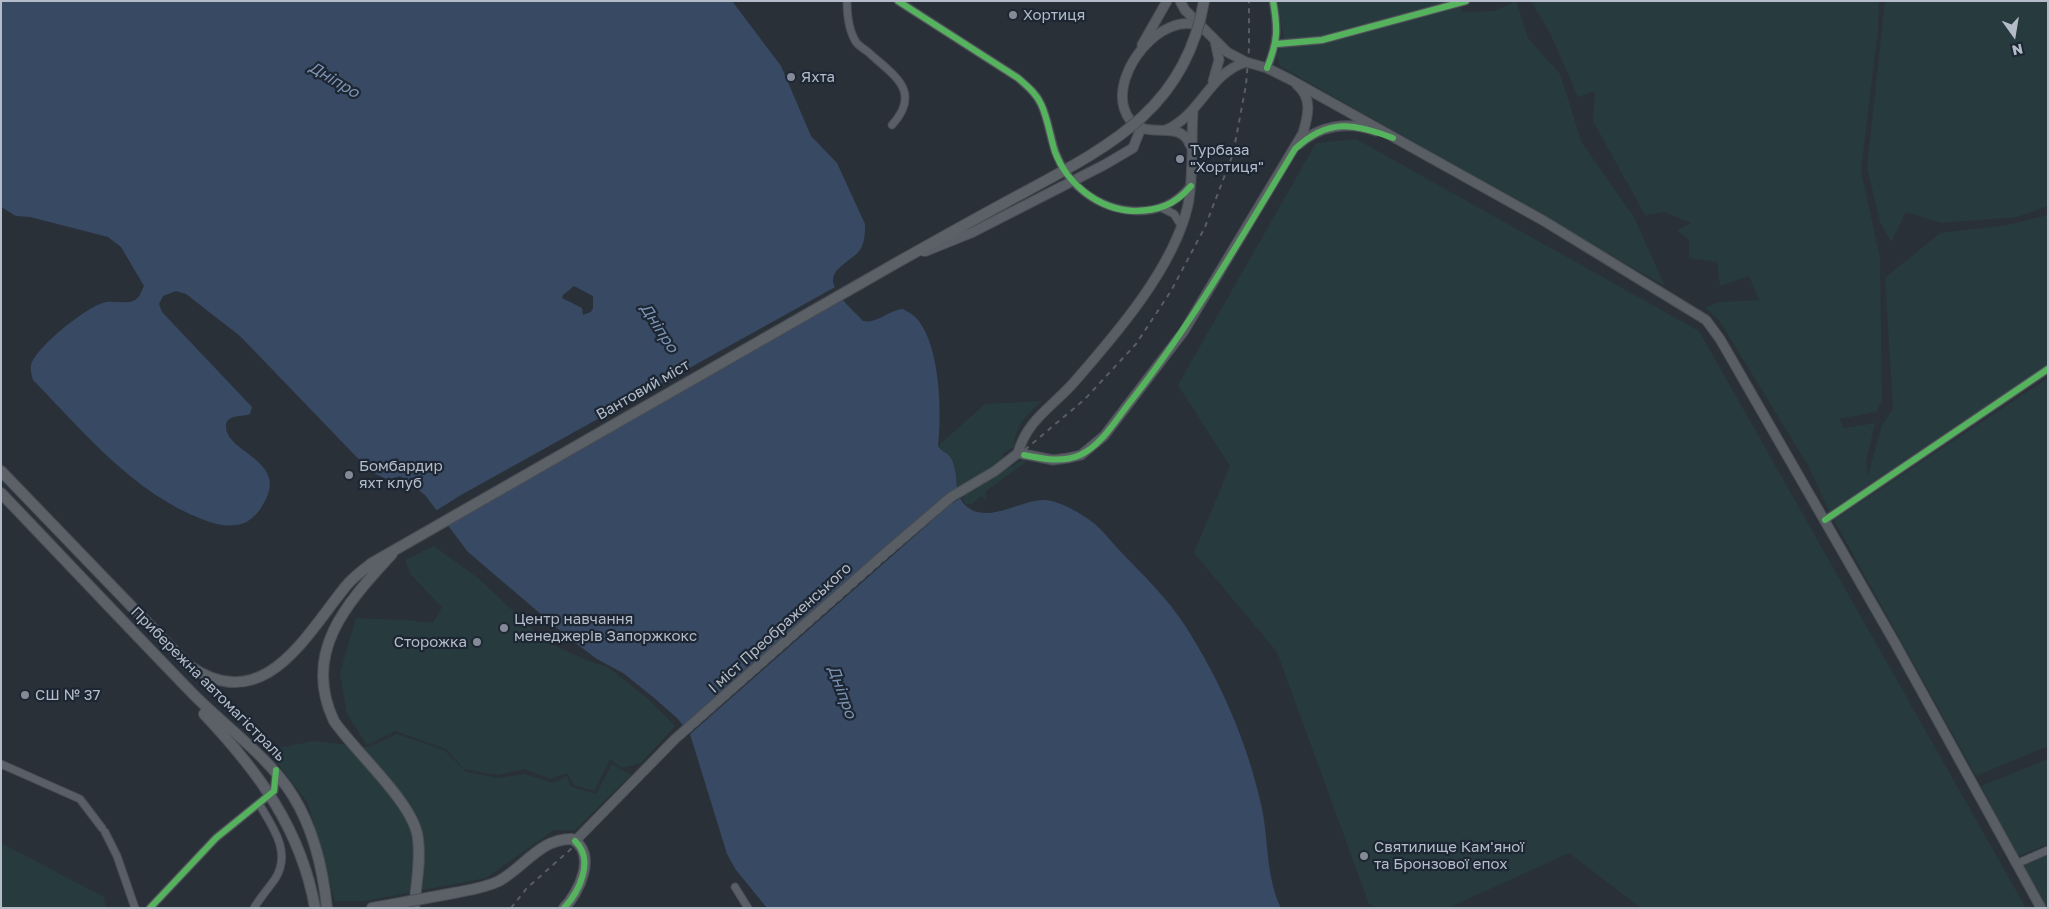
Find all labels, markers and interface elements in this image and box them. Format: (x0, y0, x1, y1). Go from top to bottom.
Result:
place label: Хортиця (1023, 6, 1085, 24)
marker: Хортиця (1007, 9, 1019, 21)
north arrow (1989, 10, 2039, 60)
text: N (2010, 41, 2025, 60)
water label: Дніпро (306, 58, 362, 102)
place label: Яхта (801, 68, 835, 86)
marker: Яхта (785, 71, 797, 83)
place label: Турбаза "Хортиця" (1190, 141, 1264, 176)
marker: Турбаза "Хортиця" (1174, 153, 1186, 165)
water label: Дніпро (636, 300, 682, 356)
street label: Вантовий міст (593, 356, 693, 424)
place label: Бомбардир яхт клуб (359, 457, 443, 492)
marker: Бомбардир яхт клуб (343, 469, 355, 481)
street label: I міст Преображенського (705, 559, 855, 697)
street label: Прибережна автомагістраль (127, 603, 289, 765)
place label: Центр навчання менеджерів Запоржкокс (514, 610, 697, 645)
marker: Центр навчання менеджерів Запоржкокс (498, 622, 510, 634)
place label: Сторожка (394, 633, 467, 651)
marker: Сторожка (471, 636, 483, 648)
water label: Дніпро (824, 663, 860, 721)
place label: СШ № 37 (35, 686, 100, 704)
marker: СШ № 37 (19, 689, 31, 701)
place label: Святилище Кам'яної та Бронзової епох (1374, 838, 1524, 873)
marker: Святилище Кам'яної та Бронзової епох (1358, 850, 1370, 862)

